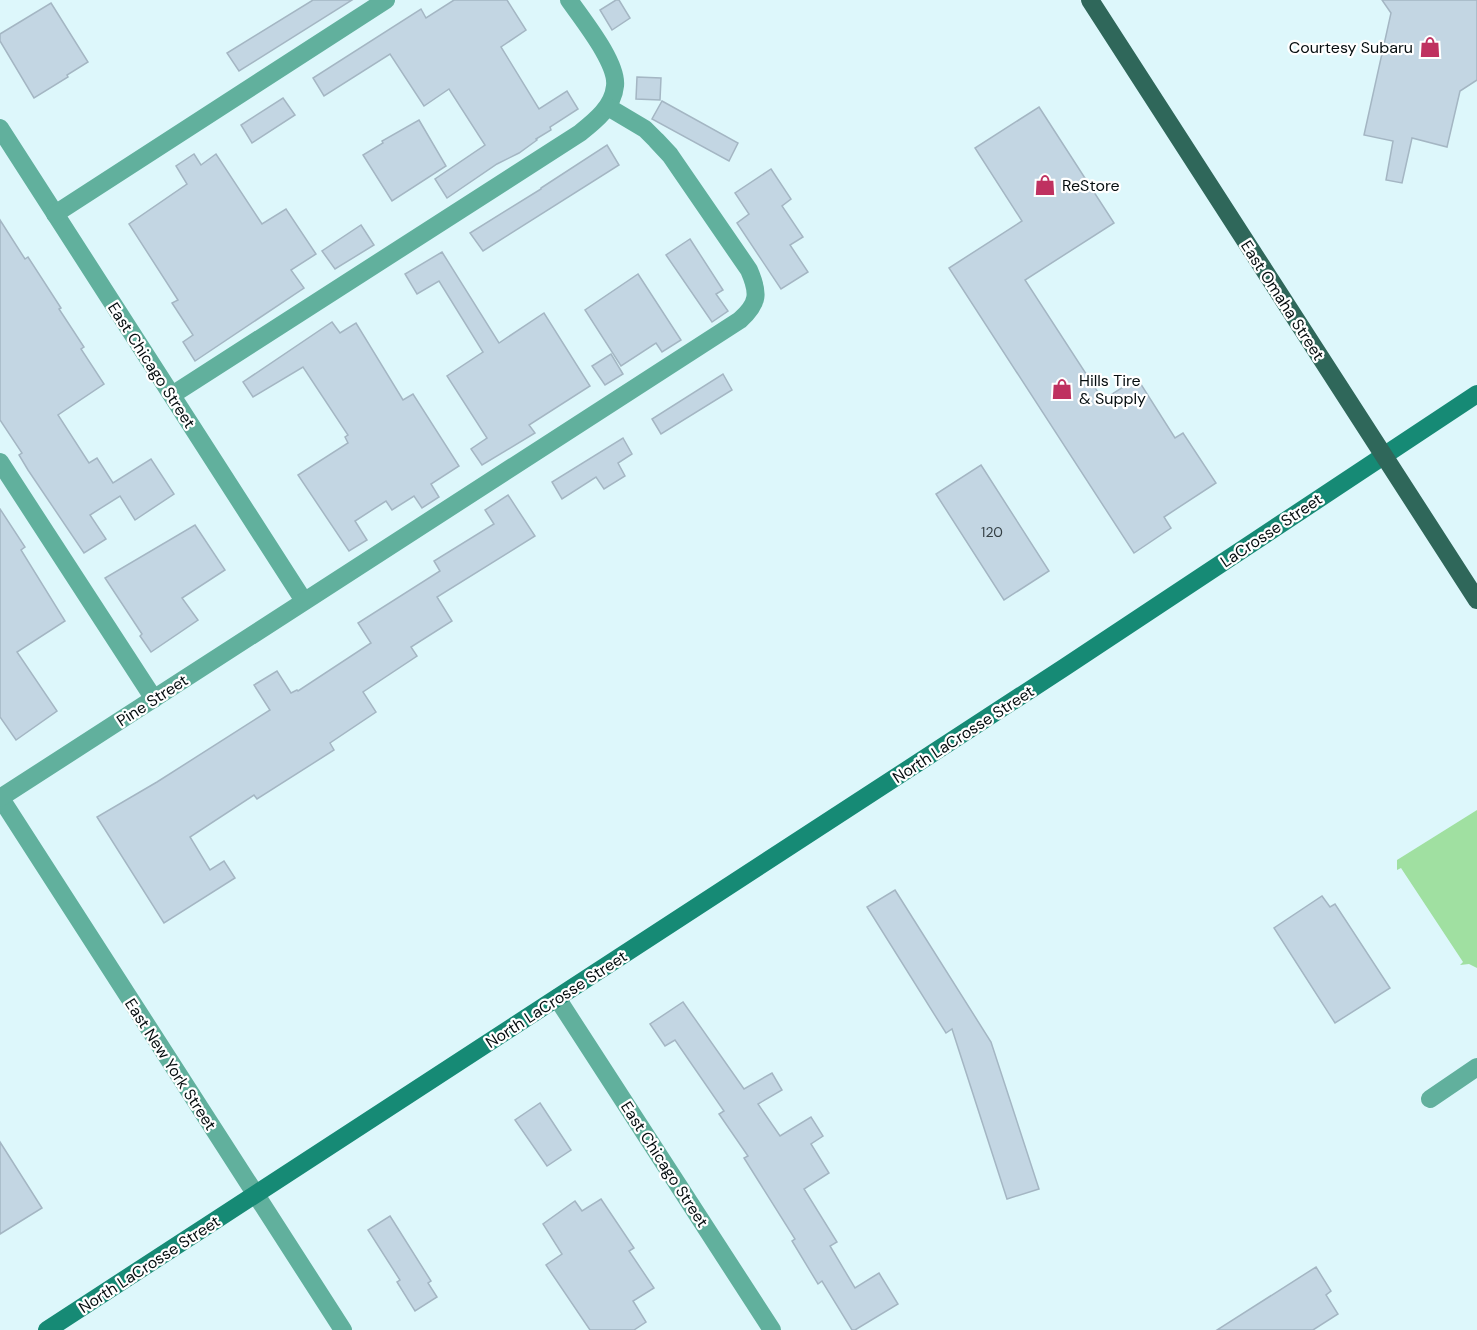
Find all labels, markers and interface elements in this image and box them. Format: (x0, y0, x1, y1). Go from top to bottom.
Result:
shop icon: Courtesy Subaru (1418, 35, 1442, 59)
place label: Courtesy Subaru (1289, 37, 1413, 58)
shop icon: ReStore (1033, 173, 1057, 197)
place label: ReStore (1062, 175, 1120, 196)
street label: East Omaha Street (1236, 236, 1329, 364)
street label: East Chicago Street (103, 298, 200, 432)
place label: Hills Tire & Supply (1079, 370, 1146, 409)
shop icon: Hills Tire & Supply (1050, 377, 1074, 401)
street label: LaCrosse Street (1216, 489, 1326, 572)
house number: 120 (981, 523, 1003, 541)
street label: Pine Street (113, 670, 192, 731)
street label: North LaCrosse Street (889, 681, 1038, 788)
street label: North LaCrosse Street (482, 946, 631, 1053)
street label: East New York Street (120, 994, 221, 1134)
street label: East Chicago Street (616, 1097, 713, 1231)
street label: North LaCrosse Street (75, 1211, 224, 1318)

